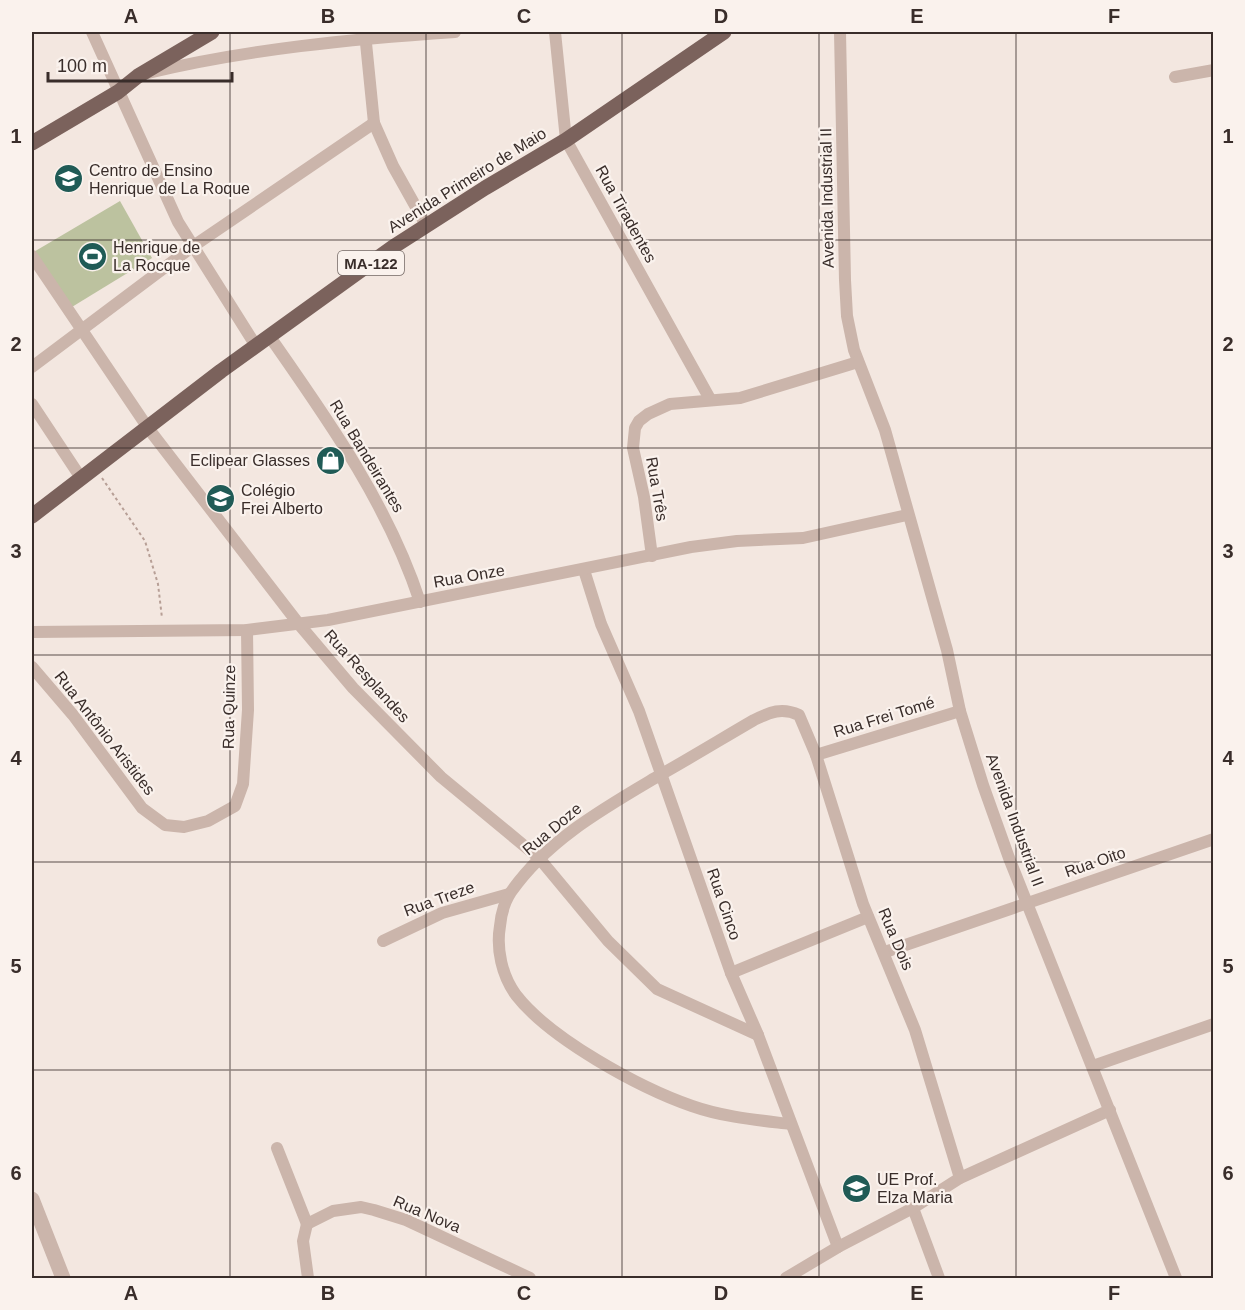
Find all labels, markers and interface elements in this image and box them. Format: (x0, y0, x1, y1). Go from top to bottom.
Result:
text: A (124, 5, 138, 27)
text: B (321, 5, 335, 27)
text: C (517, 5, 531, 27)
text: D (714, 5, 728, 27)
text: E (910, 5, 924, 27)
text: F (1108, 5, 1120, 27)
scale bar (48, 45, 232, 83)
text: 100 m (57, 56, 107, 76)
street label: Avenida Primeiro de Maio (385, 124, 549, 236)
text: 1 (10, 125, 22, 147)
text: 1 (1222, 125, 1234, 147)
street label: Avenida Industrial II (817, 128, 837, 268)
place label: Centro de Ensino Henrique de La Roque (89, 162, 250, 197)
street label: Rua Tiradentes (592, 162, 660, 266)
school or university icon: Centro de Ensino Henrique de La Roque (52, 163, 84, 195)
place label: Henrique de La Rocque (113, 239, 200, 274)
sports icon: Henrique de La Rocque (76, 240, 108, 272)
road number: MA-122 (338, 251, 404, 275)
text: 2 (10, 333, 22, 355)
text: 2 (1222, 333, 1234, 355)
street label: Rua Bandeirantes (327, 397, 407, 515)
shop icon: Eclipear Glasses (315, 444, 347, 476)
place label: Eclipear Glasses (190, 452, 310, 469)
street label: Rua Três (643, 456, 671, 522)
place label: Colégio Frei Alberto (241, 482, 323, 517)
school or university icon: Colégio Frei Alberto (204, 483, 236, 515)
text: 3 (10, 540, 22, 562)
text: 3 (1222, 540, 1234, 562)
street label: Rua Onze (432, 561, 506, 591)
street label: Rua Resplandes (321, 626, 413, 726)
street label: Rua Quinze (220, 665, 238, 749)
street label: Rua Antônio Aristides (51, 668, 159, 798)
street label: Rua Frei Tomé (831, 694, 937, 740)
text: 4 (10, 747, 22, 769)
text: 4 (1222, 747, 1234, 769)
street label: Avenida Industrial II (983, 751, 1047, 889)
street label: Rua Doze (519, 800, 585, 858)
street label: Rua Oito (1062, 844, 1128, 880)
street label: Rua Cinco (704, 866, 744, 942)
street label: Rua Treze (401, 878, 477, 920)
street label: Rua Dois (875, 905, 917, 973)
text: 5 (10, 955, 22, 977)
text: 5 (1222, 955, 1234, 977)
text: 6 (10, 1162, 22, 1184)
text: 6 (1222, 1162, 1234, 1184)
place label: UE Prof. Elza Maria (877, 1171, 953, 1206)
school or university icon: UE Prof. Elza Maria (840, 1172, 872, 1204)
street label: Rua Nova (391, 1192, 463, 1236)
text: A (124, 1282, 138, 1304)
text: B (321, 1282, 335, 1304)
text: C (517, 1282, 531, 1304)
text: D (714, 1282, 728, 1304)
text: E (910, 1282, 924, 1304)
text: F (1108, 1282, 1120, 1304)

